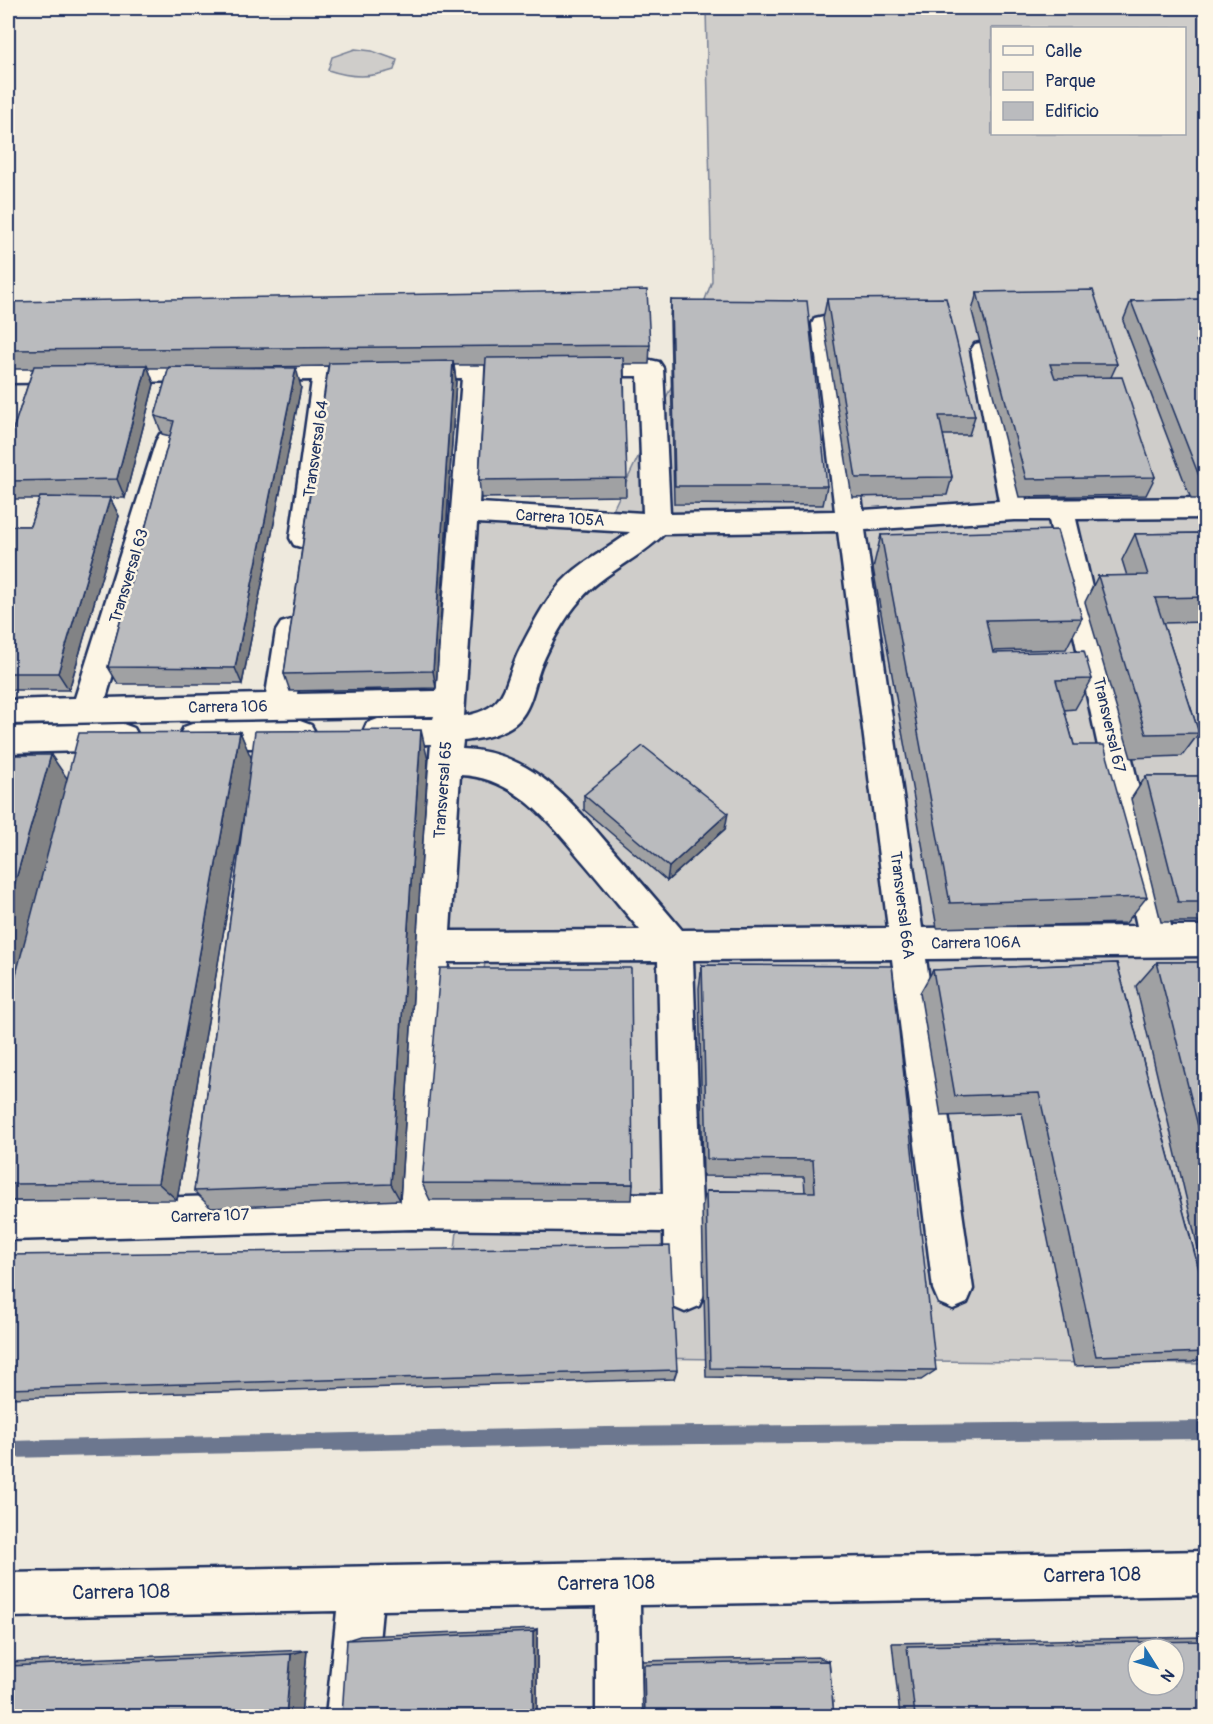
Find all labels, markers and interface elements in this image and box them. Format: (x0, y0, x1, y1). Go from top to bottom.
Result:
legend (991, 27, 1186, 135)
text: Calle (1045, 40, 1082, 63)
text: Parque (1045, 70, 1095, 93)
text: Edificio (1045, 100, 1099, 123)
street label: Transversal 64 (299, 399, 333, 499)
street label: Carrera 105A (515, 505, 605, 531)
street label: Transversal 63 (105, 526, 153, 626)
street label: Transversal 67 (1088, 675, 1130, 775)
street label: Carrera 106 (188, 696, 268, 718)
street label: Transversal 65 (430, 741, 456, 839)
street label: Transversal 66A (885, 850, 919, 960)
street label: Carrera 106A (931, 932, 1021, 954)
street label: Carrera 107 (170, 1205, 250, 1227)
street label: Carrera 108 (1043, 1562, 1141, 1588)
street label: Carrera 108 (557, 1570, 655, 1596)
street label: Carrera 108 (72, 1579, 170, 1605)
north arrow (1126, 1637, 1186, 1697)
text: N (1156, 1665, 1178, 1686)

